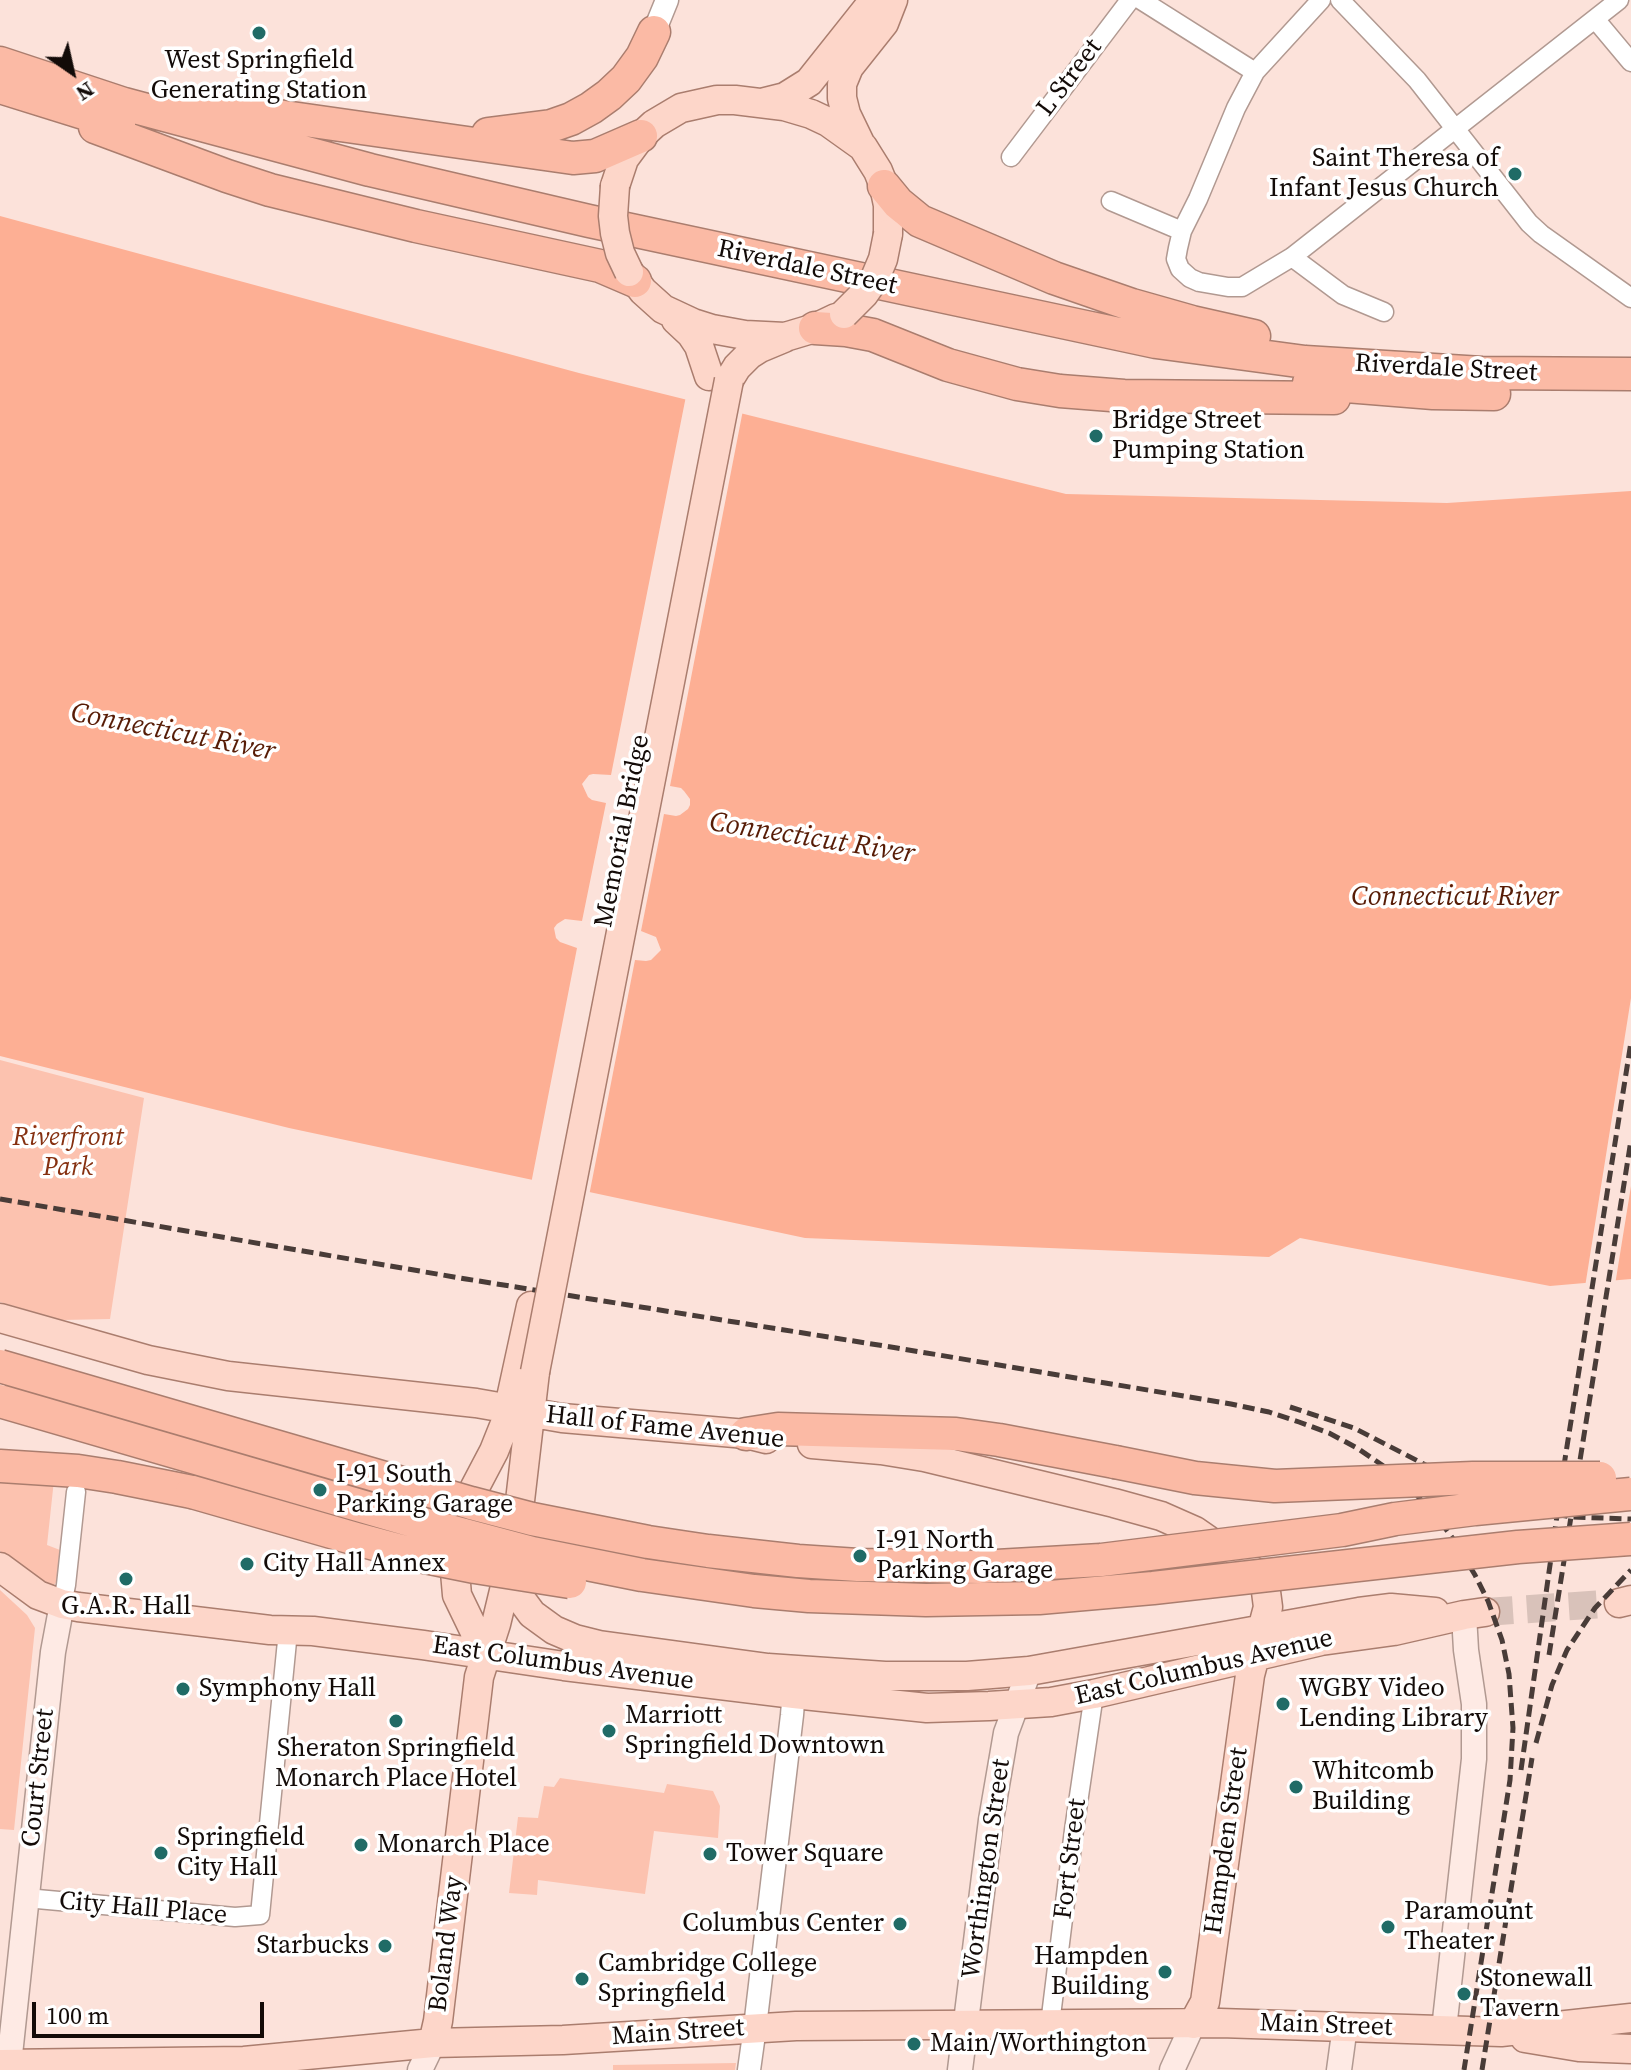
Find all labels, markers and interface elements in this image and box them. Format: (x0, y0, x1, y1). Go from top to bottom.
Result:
marker: West Springfield Generating Station (250, 24, 268, 42)
north arrow (32, 32, 112, 112)
street label: L Street (1031, 33, 1109, 123)
place label: West Springfield Generating Station (151, 45, 367, 106)
text: N (70, 75, 100, 109)
place label: Saint Theresa of Infant Jesus Church (1269, 143, 1499, 204)
marker: Saint Theresa of Infant Jesus Church (1506, 165, 1524, 183)
street label: Riverdale Street (714, 234, 900, 302)
street label: Riverdale Street (1354, 349, 1538, 389)
place label: Bridge Street Pumping Station (1112, 405, 1305, 466)
marker: Bridge Street Pumping Station (1087, 427, 1105, 445)
water label: Connecticut River (68, 697, 278, 769)
street label: Memorial Bridge (589, 732, 657, 930)
water label: Connecticut River (707, 806, 917, 872)
water label: Connecticut River (1351, 881, 1559, 915)
park label: Riverfront Park (12, 1122, 124, 1184)
street label: Hall of Fame Avenue (544, 1400, 786, 1456)
place label: I-91 South Parking Garage (336, 1459, 513, 1520)
marker: I-91 South Parking Garage (311, 1481, 329, 1499)
place label: I-91 North Parking Garage (876, 1525, 1053, 1586)
marker: I-91 North Parking Garage (851, 1547, 869, 1565)
place label: City Hall Annex (263, 1548, 445, 1580)
marker: City Hall Annex (238, 1555, 256, 1573)
marker: G.A.R. Hall (117, 1570, 135, 1588)
place label: G.A.R. Hall (61, 1591, 191, 1623)
street label: East Columbus Avenue (1072, 1623, 1336, 1713)
street label: East Columbus Avenue (430, 1630, 696, 1698)
place label: Symphony Hall (199, 1673, 376, 1705)
place label: WGBY Video Lending Library (1299, 1673, 1488, 1734)
marker: Symphony Hall (174, 1680, 192, 1698)
marker: WGBY Video Lending Library (1274, 1695, 1292, 1713)
place label: Marriott Springfield Downtown (625, 1700, 885, 1762)
street label: Court Street (16, 1707, 62, 1849)
marker: Sheraton Springfield Monarch Place Hotel (387, 1712, 405, 1730)
marker: Marriott Springfield Downtown (600, 1722, 618, 1740)
place label: Sheraton Springfield Monarch Place Hotel (275, 1733, 517, 1794)
street label: Hampden Street (1198, 1746, 1256, 1936)
place label: Whitcomb Building (1312, 1756, 1434, 1818)
street label: Worthington Street (956, 1757, 1018, 1981)
marker: Whitcomb Building (1287, 1778, 1305, 1796)
street label: Fort Street (1048, 1797, 1094, 1921)
place label: Springfield City Hall (177, 1822, 304, 1884)
place label: Monarch Place (377, 1829, 550, 1861)
marker: Monarch Place (352, 1836, 370, 1854)
place label: Tower Square (726, 1838, 884, 1870)
marker: Springfield City Hall (152, 1844, 170, 1862)
marker: Tower Square (701, 1845, 719, 1863)
street label: Boland Way (423, 1874, 471, 2014)
street label: City Hall Place (58, 1886, 228, 1932)
place label: Paramount Theater (1404, 1896, 1533, 1958)
place label: Columbus Center (682, 1908, 884, 1940)
marker: Columbus Center (891, 1915, 909, 1933)
marker: Paramount Theater (1379, 1918, 1397, 1936)
place label: Starbucks (256, 1930, 369, 1962)
marker: Starbucks (376, 1937, 394, 1955)
place label: Hampden Building (1034, 1941, 1149, 2002)
place label: Cambridge College Springfield (598, 1948, 817, 2010)
marker: Hampden Building (1156, 1963, 1174, 1981)
place label: Stonewall Tavern (1480, 1963, 1593, 2024)
marker: Cambridge College Springfield (573, 1970, 591, 1988)
marker: Stonewall Tavern (1455, 1985, 1473, 2003)
scale bar (36, 1986, 268, 2036)
text: 100 m (46, 1999, 109, 2032)
street label: Main Street (1259, 2008, 1393, 2044)
street label: Main Street (611, 2013, 745, 2053)
place label: Main/Worthington (930, 2028, 1147, 2060)
marker: Main/Worthington (905, 2035, 923, 2053)

